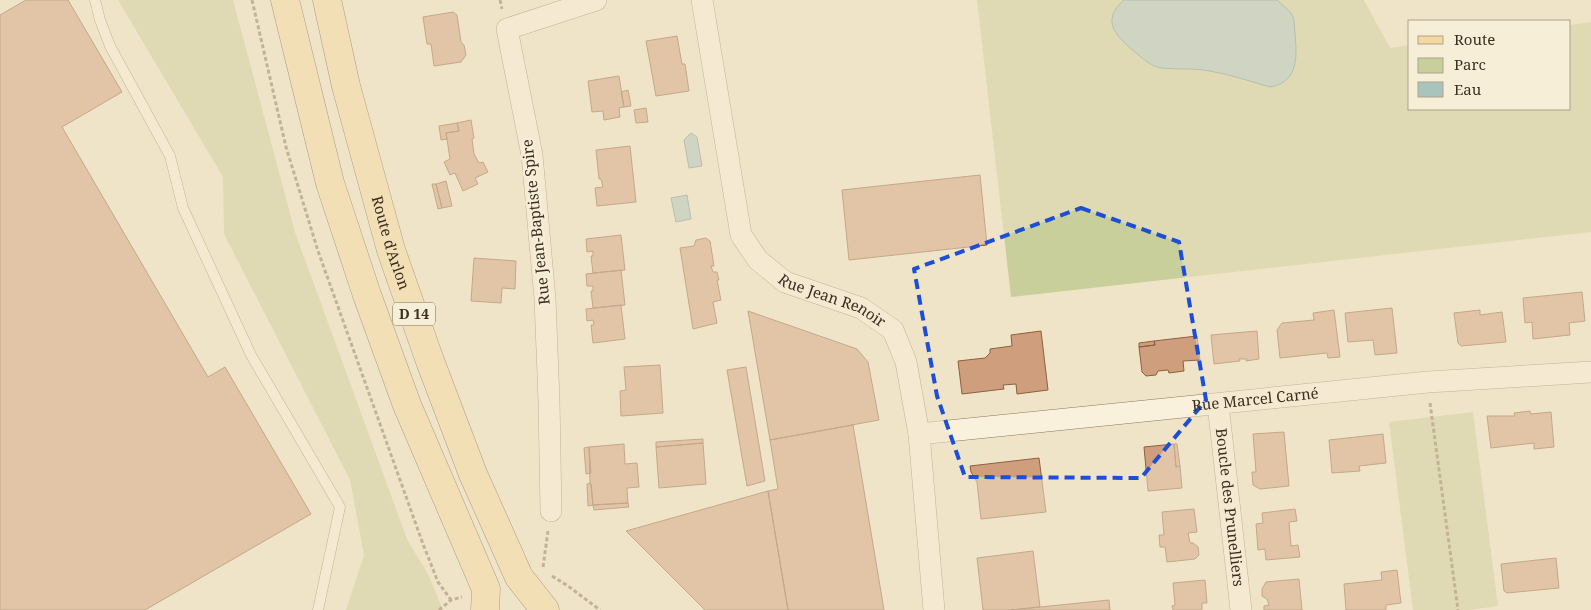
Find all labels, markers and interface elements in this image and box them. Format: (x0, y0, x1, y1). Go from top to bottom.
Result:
legend (1408, 20, 1571, 110)
text: Route (1454, 29, 1495, 49)
text: Parc (1454, 54, 1486, 74)
text: Eau (1454, 79, 1482, 99)
street label: Rue Jean-Baptiste Spire (516, 138, 554, 306)
street label: Route d'Arlon (368, 193, 415, 292)
street label: Rue Jean Renoir (774, 269, 890, 331)
road number: D 14 (393, 302, 435, 326)
street label: Rue Marcel Carné (1191, 382, 1320, 415)
street label: Boucle des Prunelliers (1212, 427, 1249, 588)

